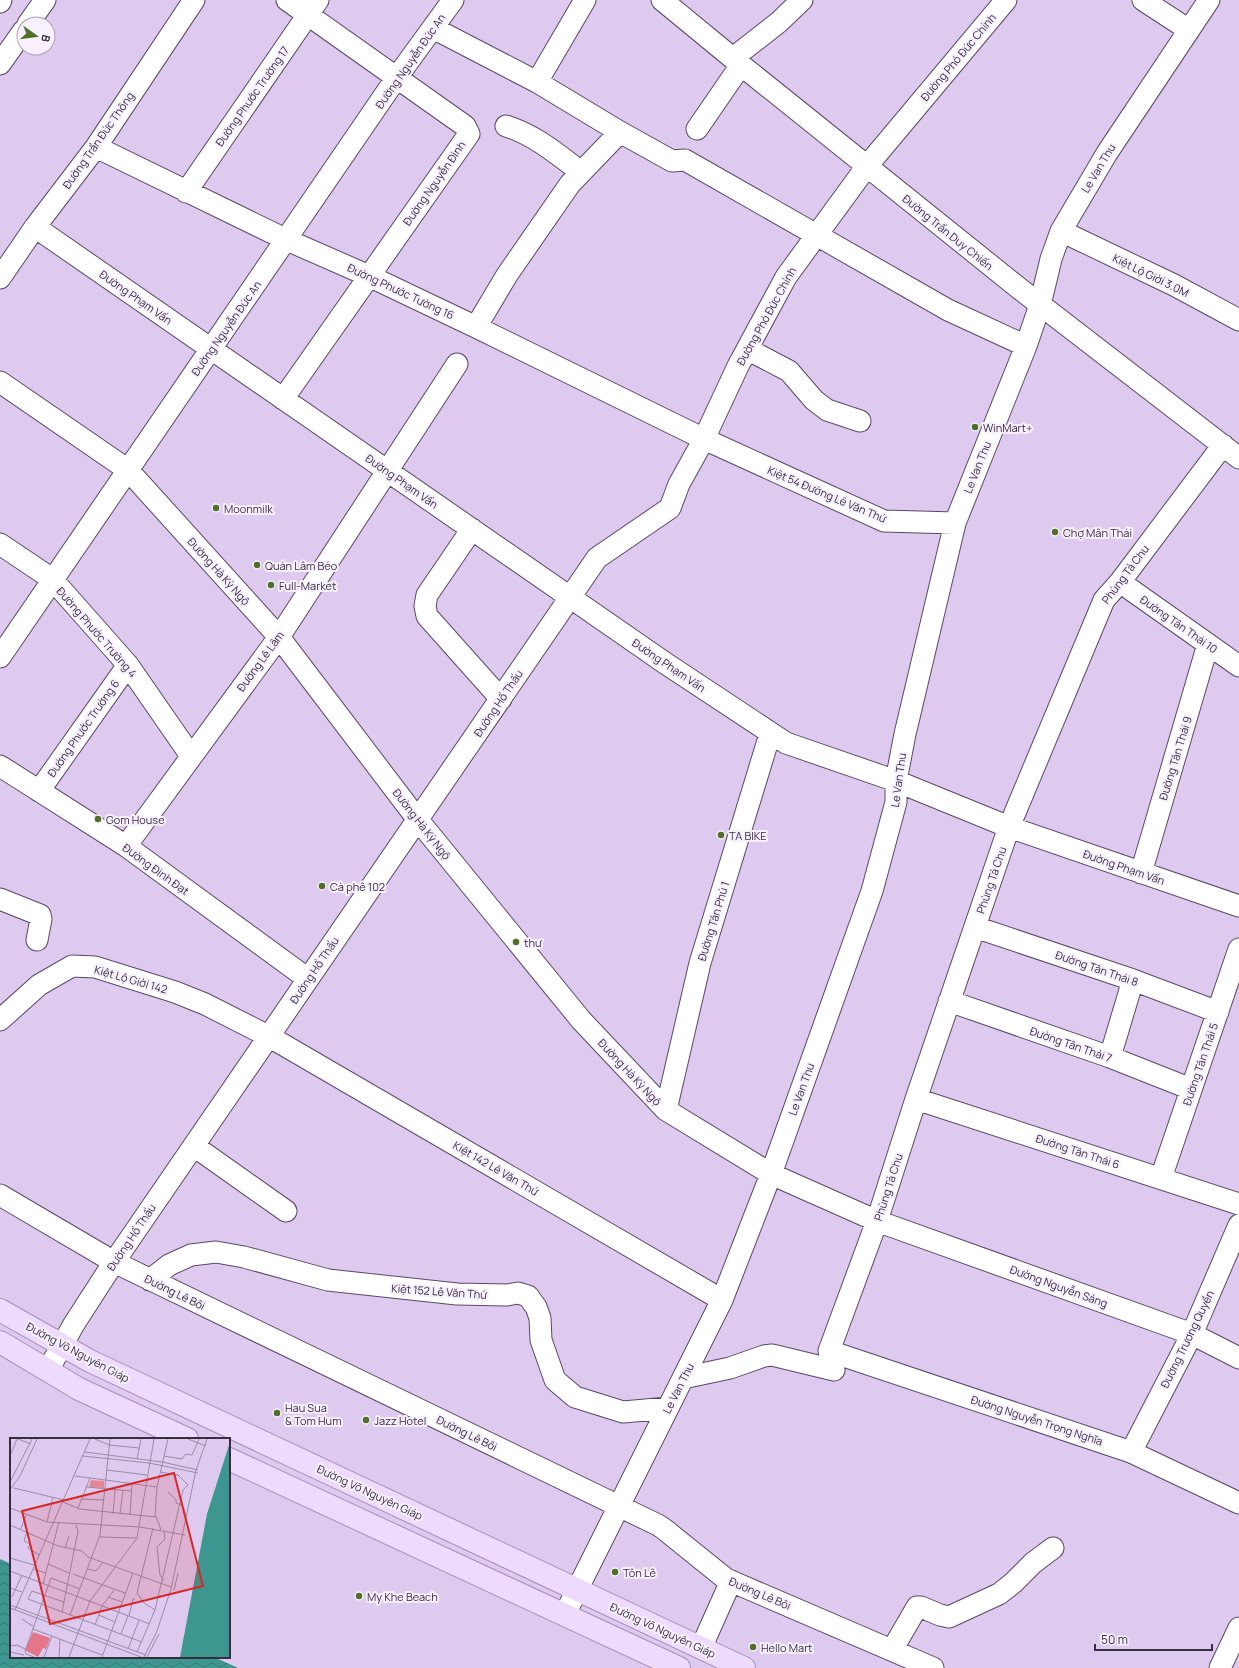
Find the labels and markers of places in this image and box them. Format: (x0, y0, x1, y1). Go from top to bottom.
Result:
place label: WinMart+ (983, 420, 1032, 435)
marker: WinMart+ (970, 422, 980, 432)
place label: Moonmilk (224, 501, 273, 516)
marker: Moonmilk (211, 503, 221, 513)
place label: Chợ Mân Thái (1063, 525, 1132, 540)
marker: Chợ Mân Thái (1050, 527, 1060, 537)
place label: Quán Lâm Béo (265, 558, 338, 573)
marker: Quán Lâm Béo (252, 560, 262, 570)
place label: Full-Market (279, 578, 336, 593)
marker: Full-Market (266, 580, 276, 590)
place label: Gom House (106, 812, 165, 827)
marker: Gom House (93, 814, 103, 824)
place label: TA BIKE (729, 828, 767, 843)
marker: TA BIKE (716, 830, 726, 840)
place label: Cà phê 102 (330, 879, 385, 894)
marker: Cà phê 102 (317, 881, 327, 891)
place label: thư (524, 935, 542, 950)
marker: thư (511, 937, 521, 947)
place label: Hau Sua & Tom Hum (285, 1400, 341, 1428)
marker: Hau Sua & Tom Hum (272, 1408, 282, 1418)
place label: Jazz Hotel (374, 1413, 426, 1428)
marker: Jazz Hotel (361, 1415, 371, 1425)
place label: Tôn Lê (623, 1565, 657, 1580)
marker: Tôn Lê (610, 1567, 620, 1577)
place label: My Khe Beach (367, 1589, 438, 1604)
marker: My Khe Beach (354, 1591, 364, 1601)
place label: Hello Mart (761, 1640, 813, 1655)
marker: Hello Mart (748, 1642, 758, 1652)

